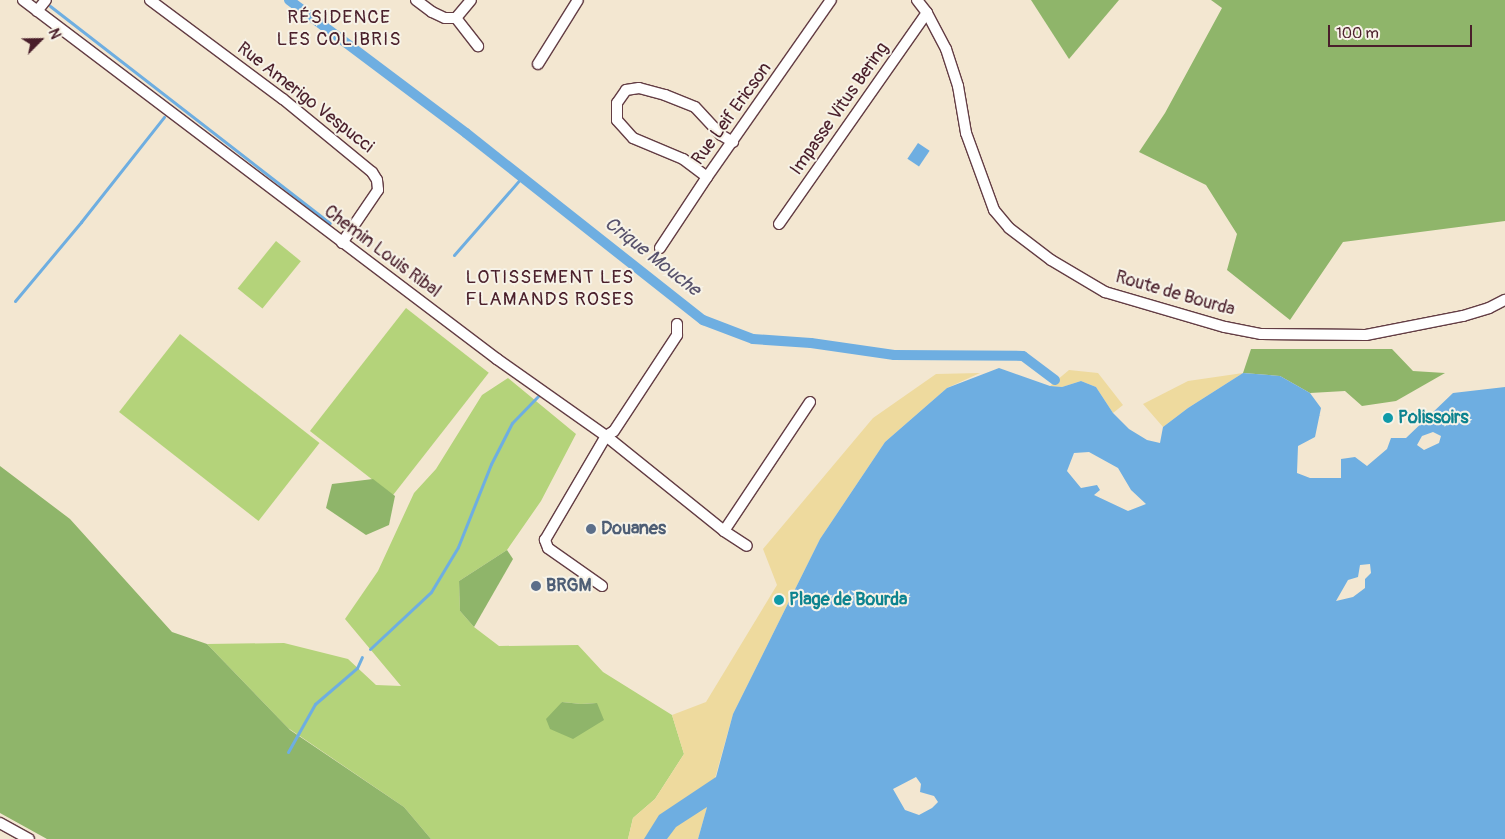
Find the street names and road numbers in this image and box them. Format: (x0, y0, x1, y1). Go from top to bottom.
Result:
street label: Rue Amerigo Vespucci (232, 38, 378, 158)
street label: Impasse Vitus Bering (786, 39, 894, 179)
street label: Rue Leif Ericson (688, 58, 776, 170)
street label: Chemin Louis Ribal (319, 201, 445, 303)
street label: Route de Bourda (1113, 267, 1237, 321)

